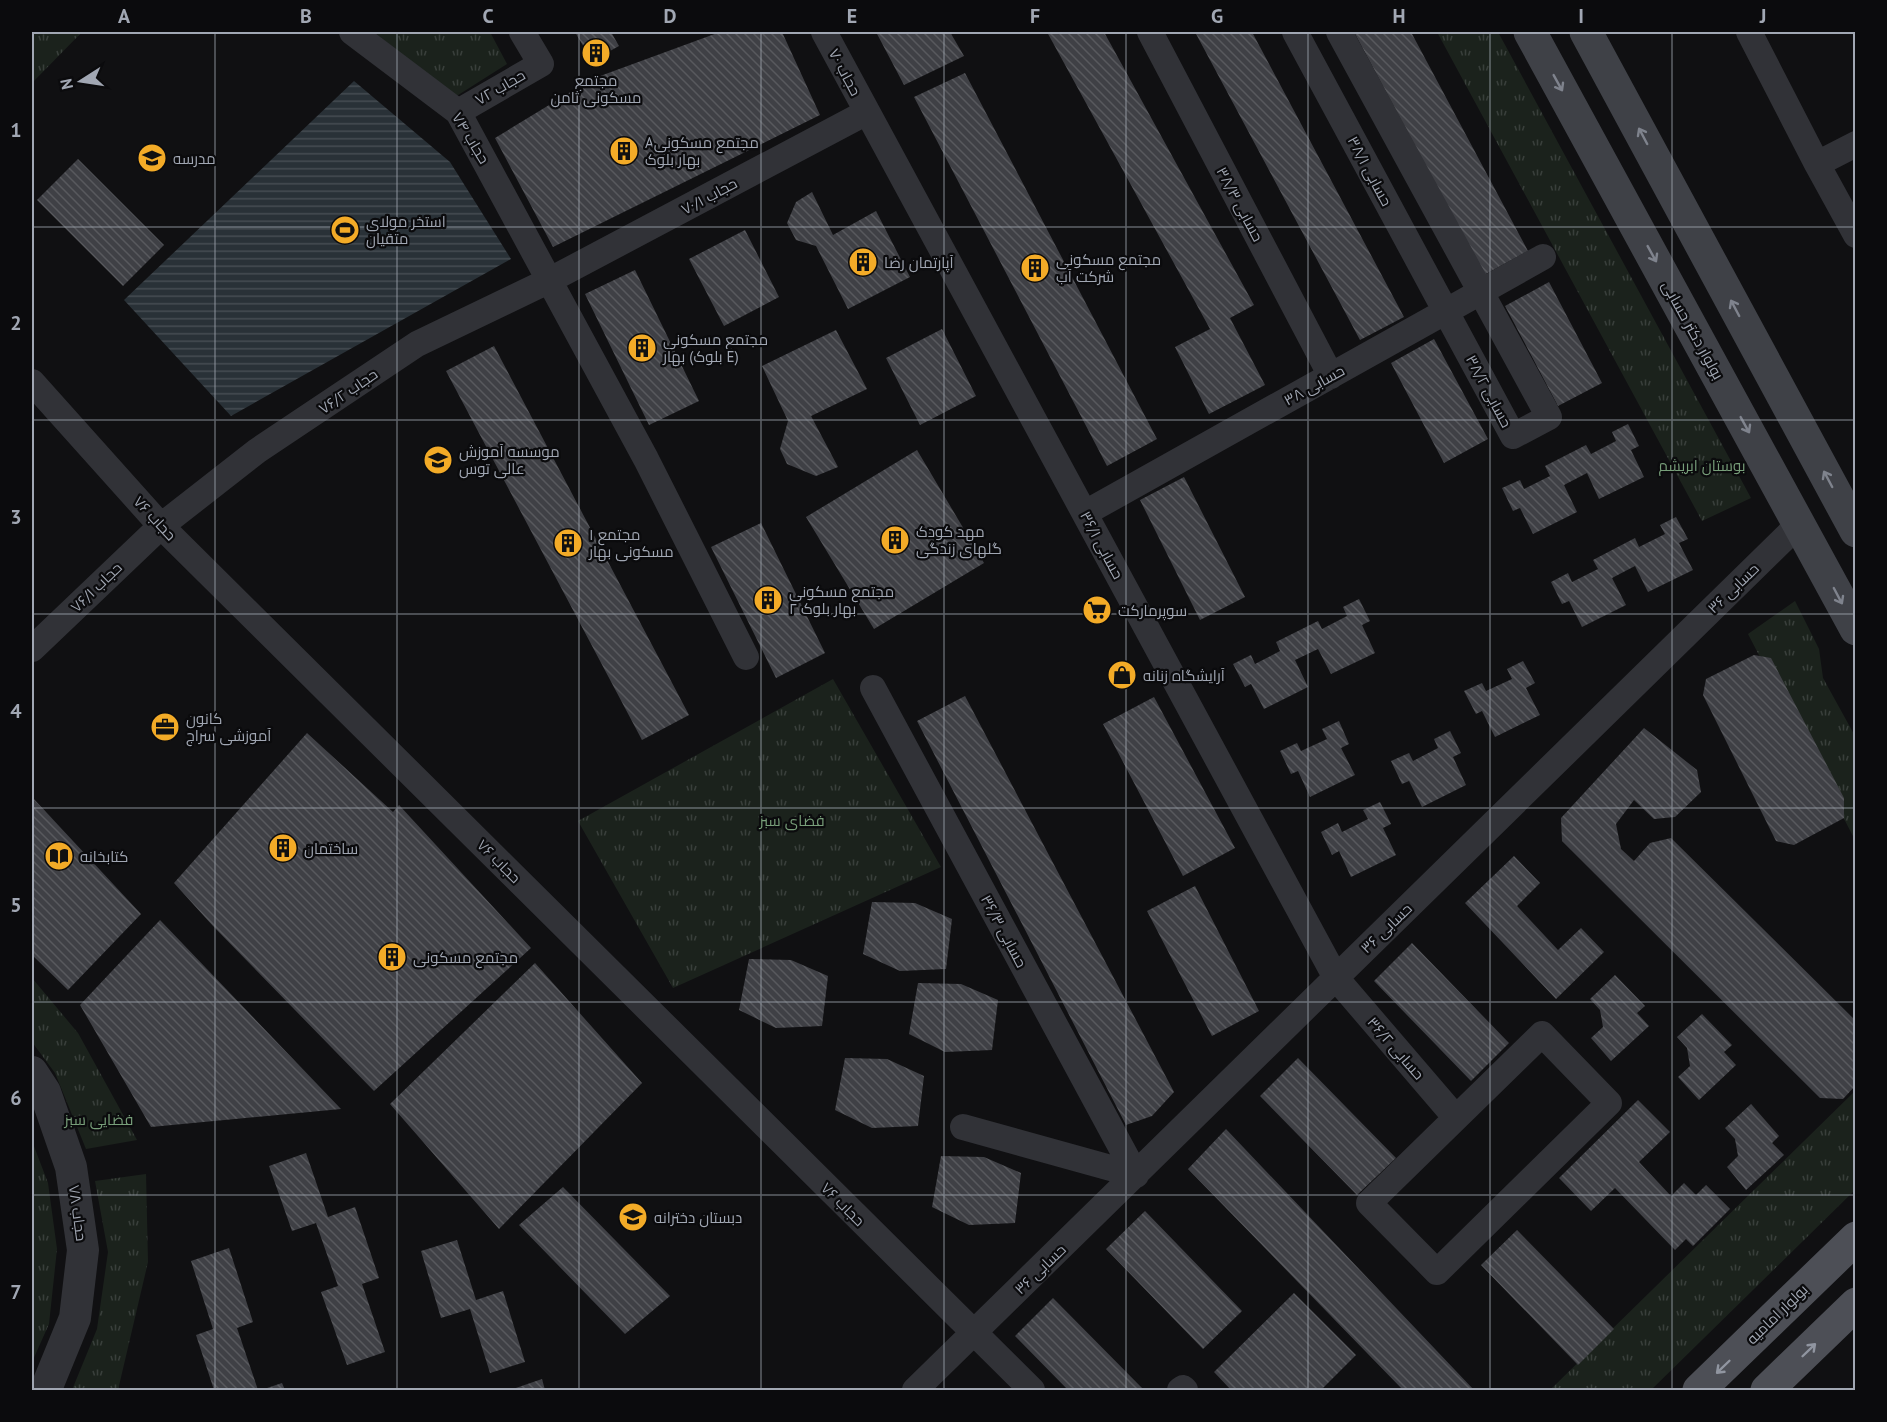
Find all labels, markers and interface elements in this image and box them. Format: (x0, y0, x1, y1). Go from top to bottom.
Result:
text: A (118, 3, 131, 29)
text: B (300, 3, 312, 29)
text: C (482, 3, 494, 29)
text: D (664, 3, 677, 29)
text: E (847, 3, 857, 29)
text: F (1030, 3, 1040, 29)
text: G (1211, 3, 1223, 29)
text: H (1392, 3, 1406, 29)
text: I (1578, 3, 1584, 29)
text: J (1759, 3, 1766, 29)
building icon: مجتمع مسکونی ثامن (580, 37, 612, 69)
street label: حجاب ۷۰ (825, 45, 865, 99)
north arrow (51, 51, 111, 111)
street label: حجاب ۷۲ (471, 65, 529, 109)
place label: مجتمع مسکونی ثامن (551, 71, 641, 108)
one-way arrow (1552, 74, 1564, 91)
text: N (55, 77, 77, 91)
street label: حجاب ۷۴ (448, 109, 494, 167)
text: 1 (10, 117, 22, 143)
one-way arrow (1637, 128, 1649, 145)
place label: Aمجتمع مسکونی بهار بلوک (645, 133, 759, 170)
street label: حسابی ۳۸/۱ (1343, 133, 1396, 210)
building icon: Aمجتمع مسکونی بهار بلوک (608, 135, 640, 167)
school or university icon: مدرسه (136, 142, 168, 174)
place label: مدرسه (173, 149, 216, 168)
street label: حسابی ۳۸/۳ (1212, 163, 1268, 245)
street label: حجاب ۷۰/۱ (678, 173, 740, 219)
place label: استخر مولای متقیان (366, 212, 446, 249)
sports icon: استخر مولای متقیان (329, 214, 361, 246)
one-way arrow (1646, 245, 1658, 262)
building icon: آپارتمان رضا (847, 246, 879, 278)
place label: مجتمع مسکونی شرکت آب (1056, 250, 1161, 286)
building icon: مجتمع مسکونی شرکت آب (1019, 252, 1051, 284)
place label: آپارتمان رضا (884, 253, 954, 273)
street label: بولوار دکتر حسابی (1657, 277, 1728, 383)
one-way arrow (1729, 299, 1740, 317)
text: 2 (10, 310, 22, 336)
place label: مجتمع مسکونی بهار (بلوک E) (662, 330, 768, 367)
building icon: مجتمع مسکونی بهار (بلوک E) (626, 332, 658, 364)
street label: حسابی ۳۸/۲ (1461, 351, 1516, 431)
street label: حسابی ۳۸ (1280, 361, 1348, 410)
street label: حجاب ۷۶/۲ (315, 364, 381, 418)
one-way arrow (1739, 416, 1751, 433)
place label: موسسه آموزش عالی توس (459, 442, 560, 479)
school or university icon: موسسه آموزش عالی توس (422, 444, 454, 476)
park label: بوستان ابریشم (1658, 456, 1746, 476)
one-way arrow (1822, 471, 1833, 489)
street label: حجاب ۷۶ (130, 492, 180, 544)
text: 3 (10, 504, 22, 530)
street label: حسابی ۳۶/۱ (1075, 508, 1128, 583)
place label: مهد کودک گلهای زندگی (916, 522, 1002, 559)
building icon: مهد کودک گلهای زندگی (879, 524, 911, 556)
place label: ۱ مجتمع مسکونی بهار (588, 525, 674, 562)
building icon: ۱ مجتمع مسکونی بهار (552, 527, 584, 559)
street label: حجاب ۷۶/۱ (66, 558, 126, 616)
street label: حسابی ۳۶ (1703, 559, 1763, 618)
place label: مجتمع مسکونی بهار بلوک ۲ (789, 582, 894, 619)
building icon: مجتمع مسکونی بهار بلوک ۲ (752, 584, 784, 616)
one-way arrow (1833, 587, 1844, 605)
supermarket icon: سوپرمارکت (1081, 594, 1113, 626)
place label: سوپرمارکت (1118, 601, 1187, 621)
shop icon: آرایشگاه زنانه (1106, 659, 1138, 691)
place label: آرایشگاه زنانه (1143, 666, 1225, 685)
text: 4 (10, 698, 22, 724)
place label: کانون آموزشی سراج (186, 709, 271, 747)
office icon: کانون آموزشی سراج (149, 711, 181, 743)
park label: فضای سبز (758, 811, 825, 831)
building icon: ساختمان (267, 832, 299, 864)
street label: حجاب ۷۶ (473, 835, 525, 887)
place label: ساختمان (304, 839, 358, 859)
library icon: کتابخانه (43, 840, 75, 872)
place label: کتابخانه (80, 847, 128, 866)
street label: حسابی ۳۶/۳ (976, 891, 1031, 971)
text: 5 (10, 892, 22, 918)
street label: حسابی ۳۶ (1356, 899, 1416, 958)
building icon: مجتمع مسکونی (376, 941, 408, 973)
place label: مجتمع مسکونی (413, 948, 518, 969)
street label: حسابی ۳۶/۲ (1363, 1013, 1429, 1084)
text: 6 (10, 1085, 22, 1111)
park label: فضایی سبز (64, 1110, 133, 1130)
street label: حجاب ۷۶ (817, 1178, 869, 1230)
street label: حجاب ۷۸ (65, 1184, 91, 1242)
school or university icon: دبستان دخترانه (617, 1201, 649, 1233)
place label: دبستان دخترانه (654, 1208, 742, 1228)
street label: حسابی ۳۶ (1010, 1240, 1070, 1299)
text: 7 (10, 1279, 22, 1305)
street label: بولوار امامیه (1742, 1280, 1812, 1348)
one-way arrow (1801, 1342, 1816, 1357)
one-way arrow (1716, 1360, 1731, 1374)

